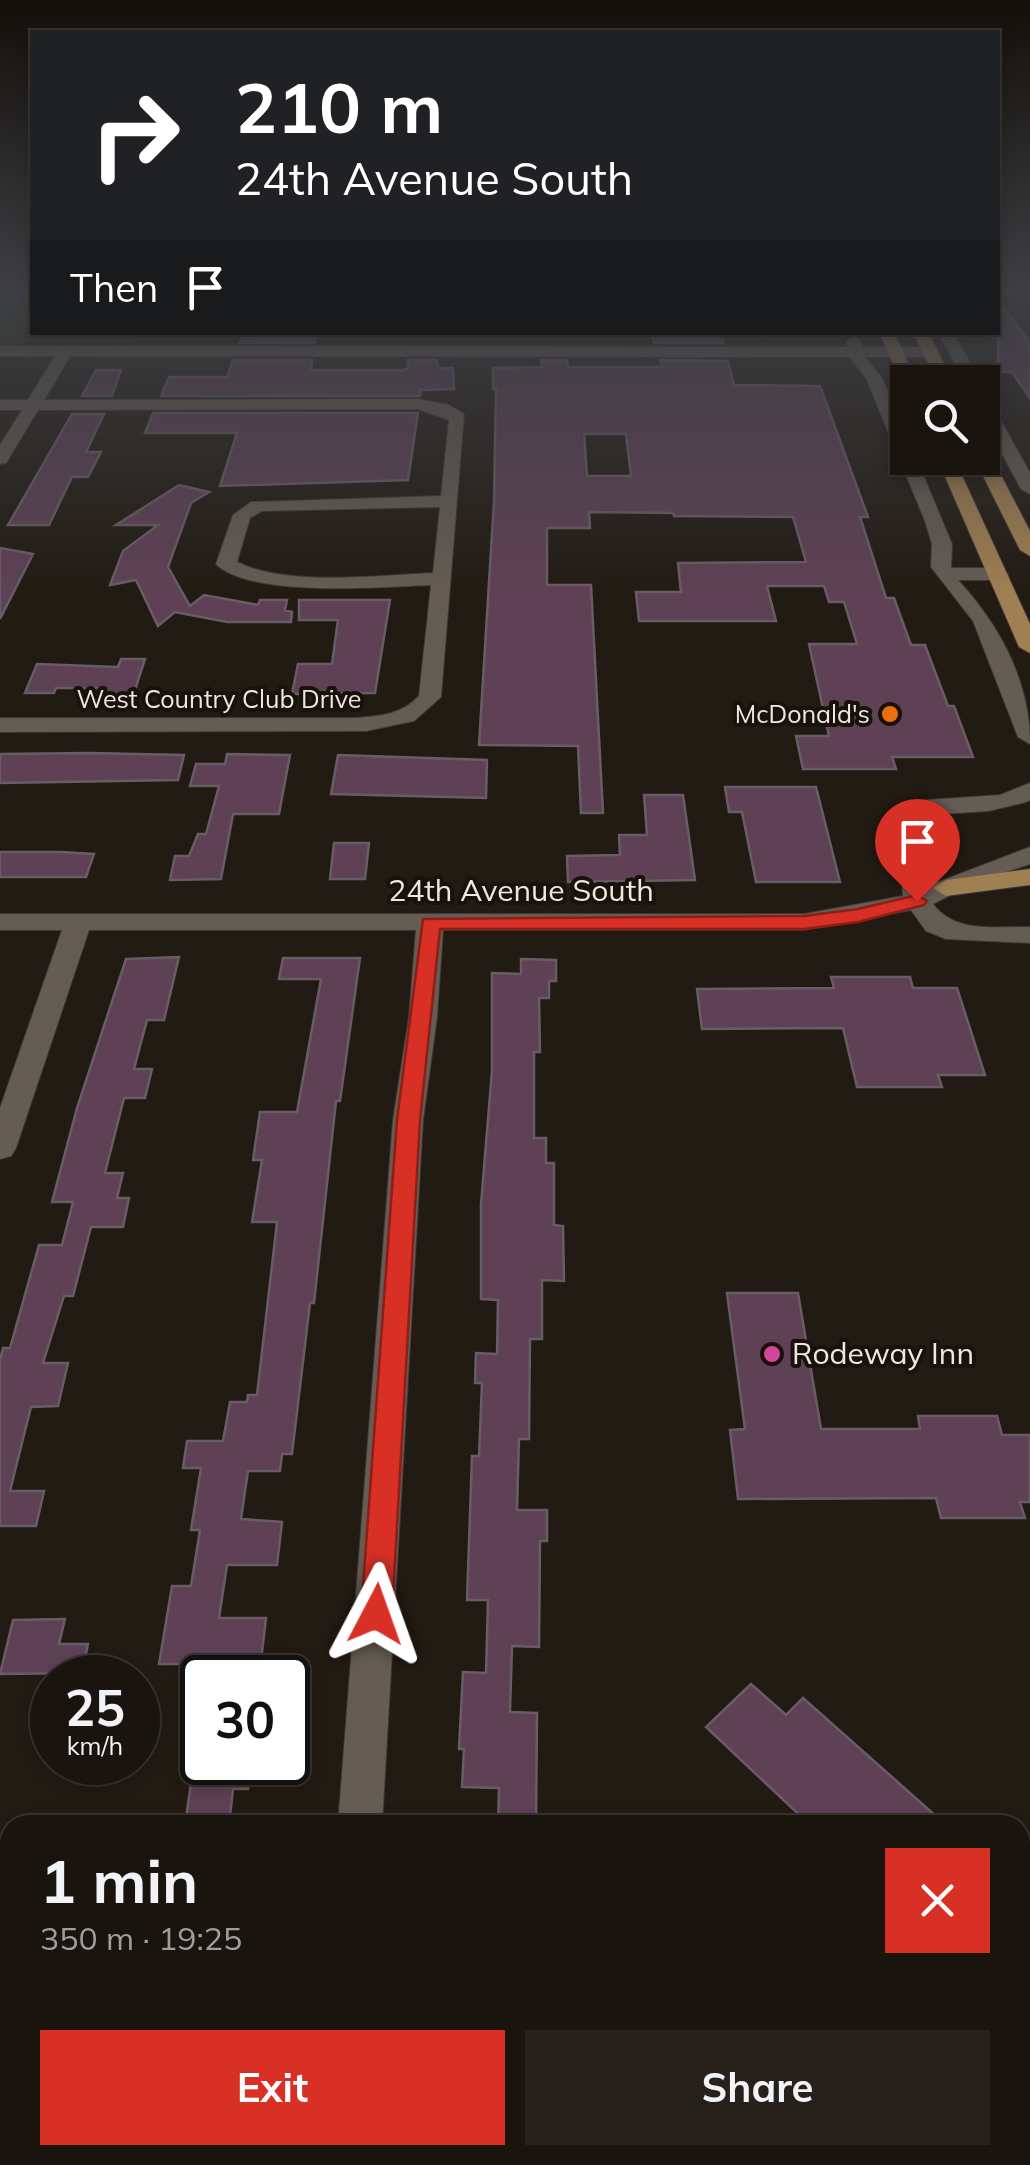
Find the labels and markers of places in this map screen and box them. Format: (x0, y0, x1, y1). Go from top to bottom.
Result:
place label: McDonald's (735, 698, 870, 729)
marker: McDonald's (879, 703, 901, 725)
pin (875, 799, 960, 902)
place label: Rodeway Inn (792, 1334, 974, 1372)
marker: Rodeway Inn (761, 1343, 783, 1365)

